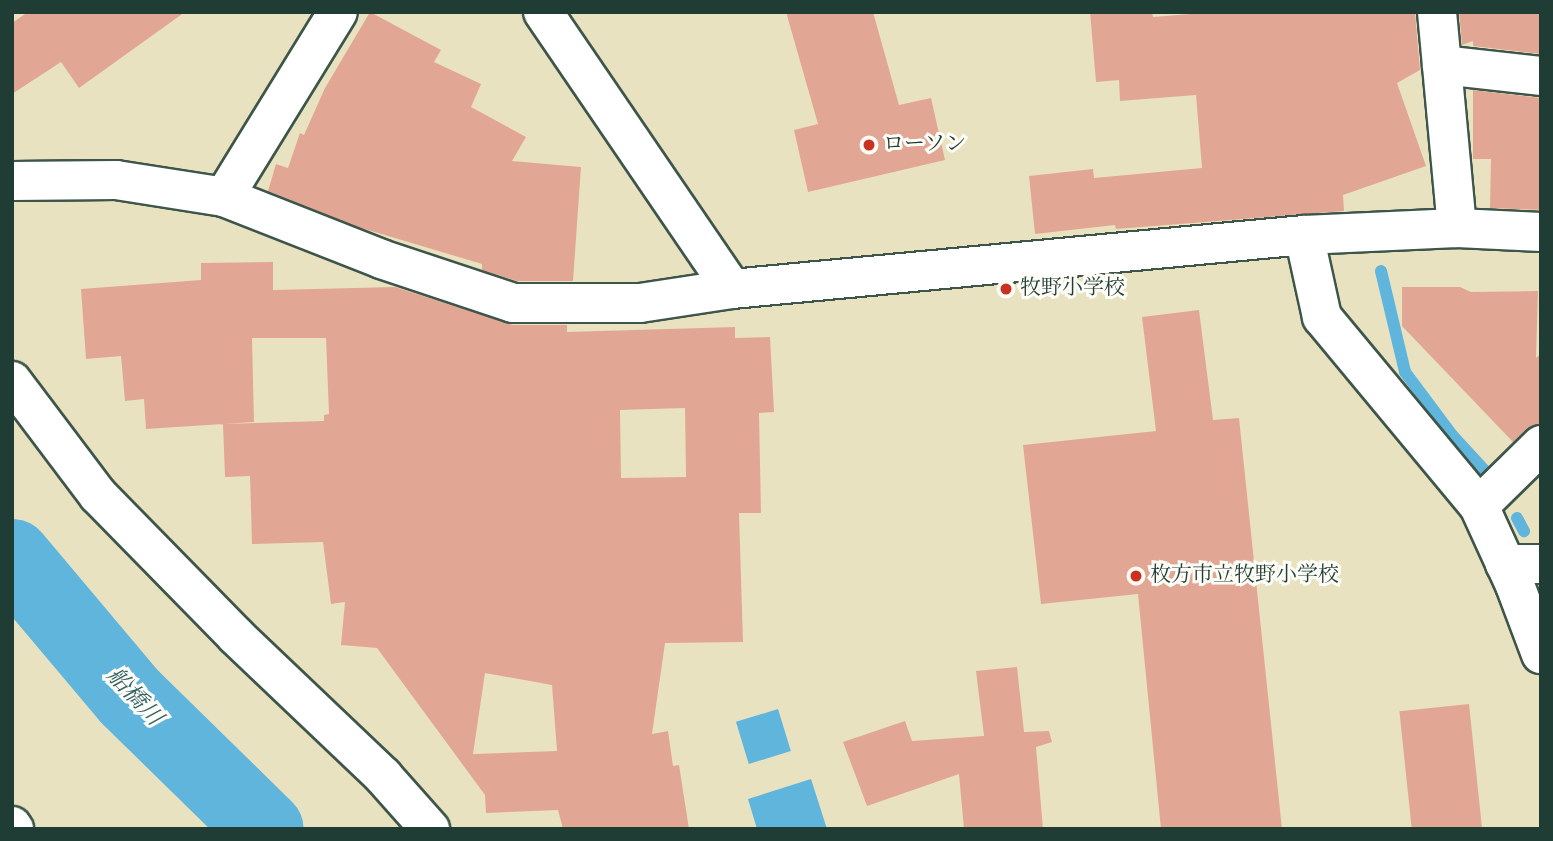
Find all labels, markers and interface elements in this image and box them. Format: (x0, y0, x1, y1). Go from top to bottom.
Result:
place label: ローソン (883, 132, 967, 158)
marker: ローソン (861, 137, 877, 153)
place label: 牧野小学校 (1020, 276, 1125, 302)
marker: 牧野小学校 (998, 281, 1014, 297)
place label: 枚方市立牧野小学校 (1150, 563, 1339, 589)
marker: 枚方市立牧野小学校 (1128, 568, 1144, 584)
water label: 船橋川 (99, 663, 167, 733)

